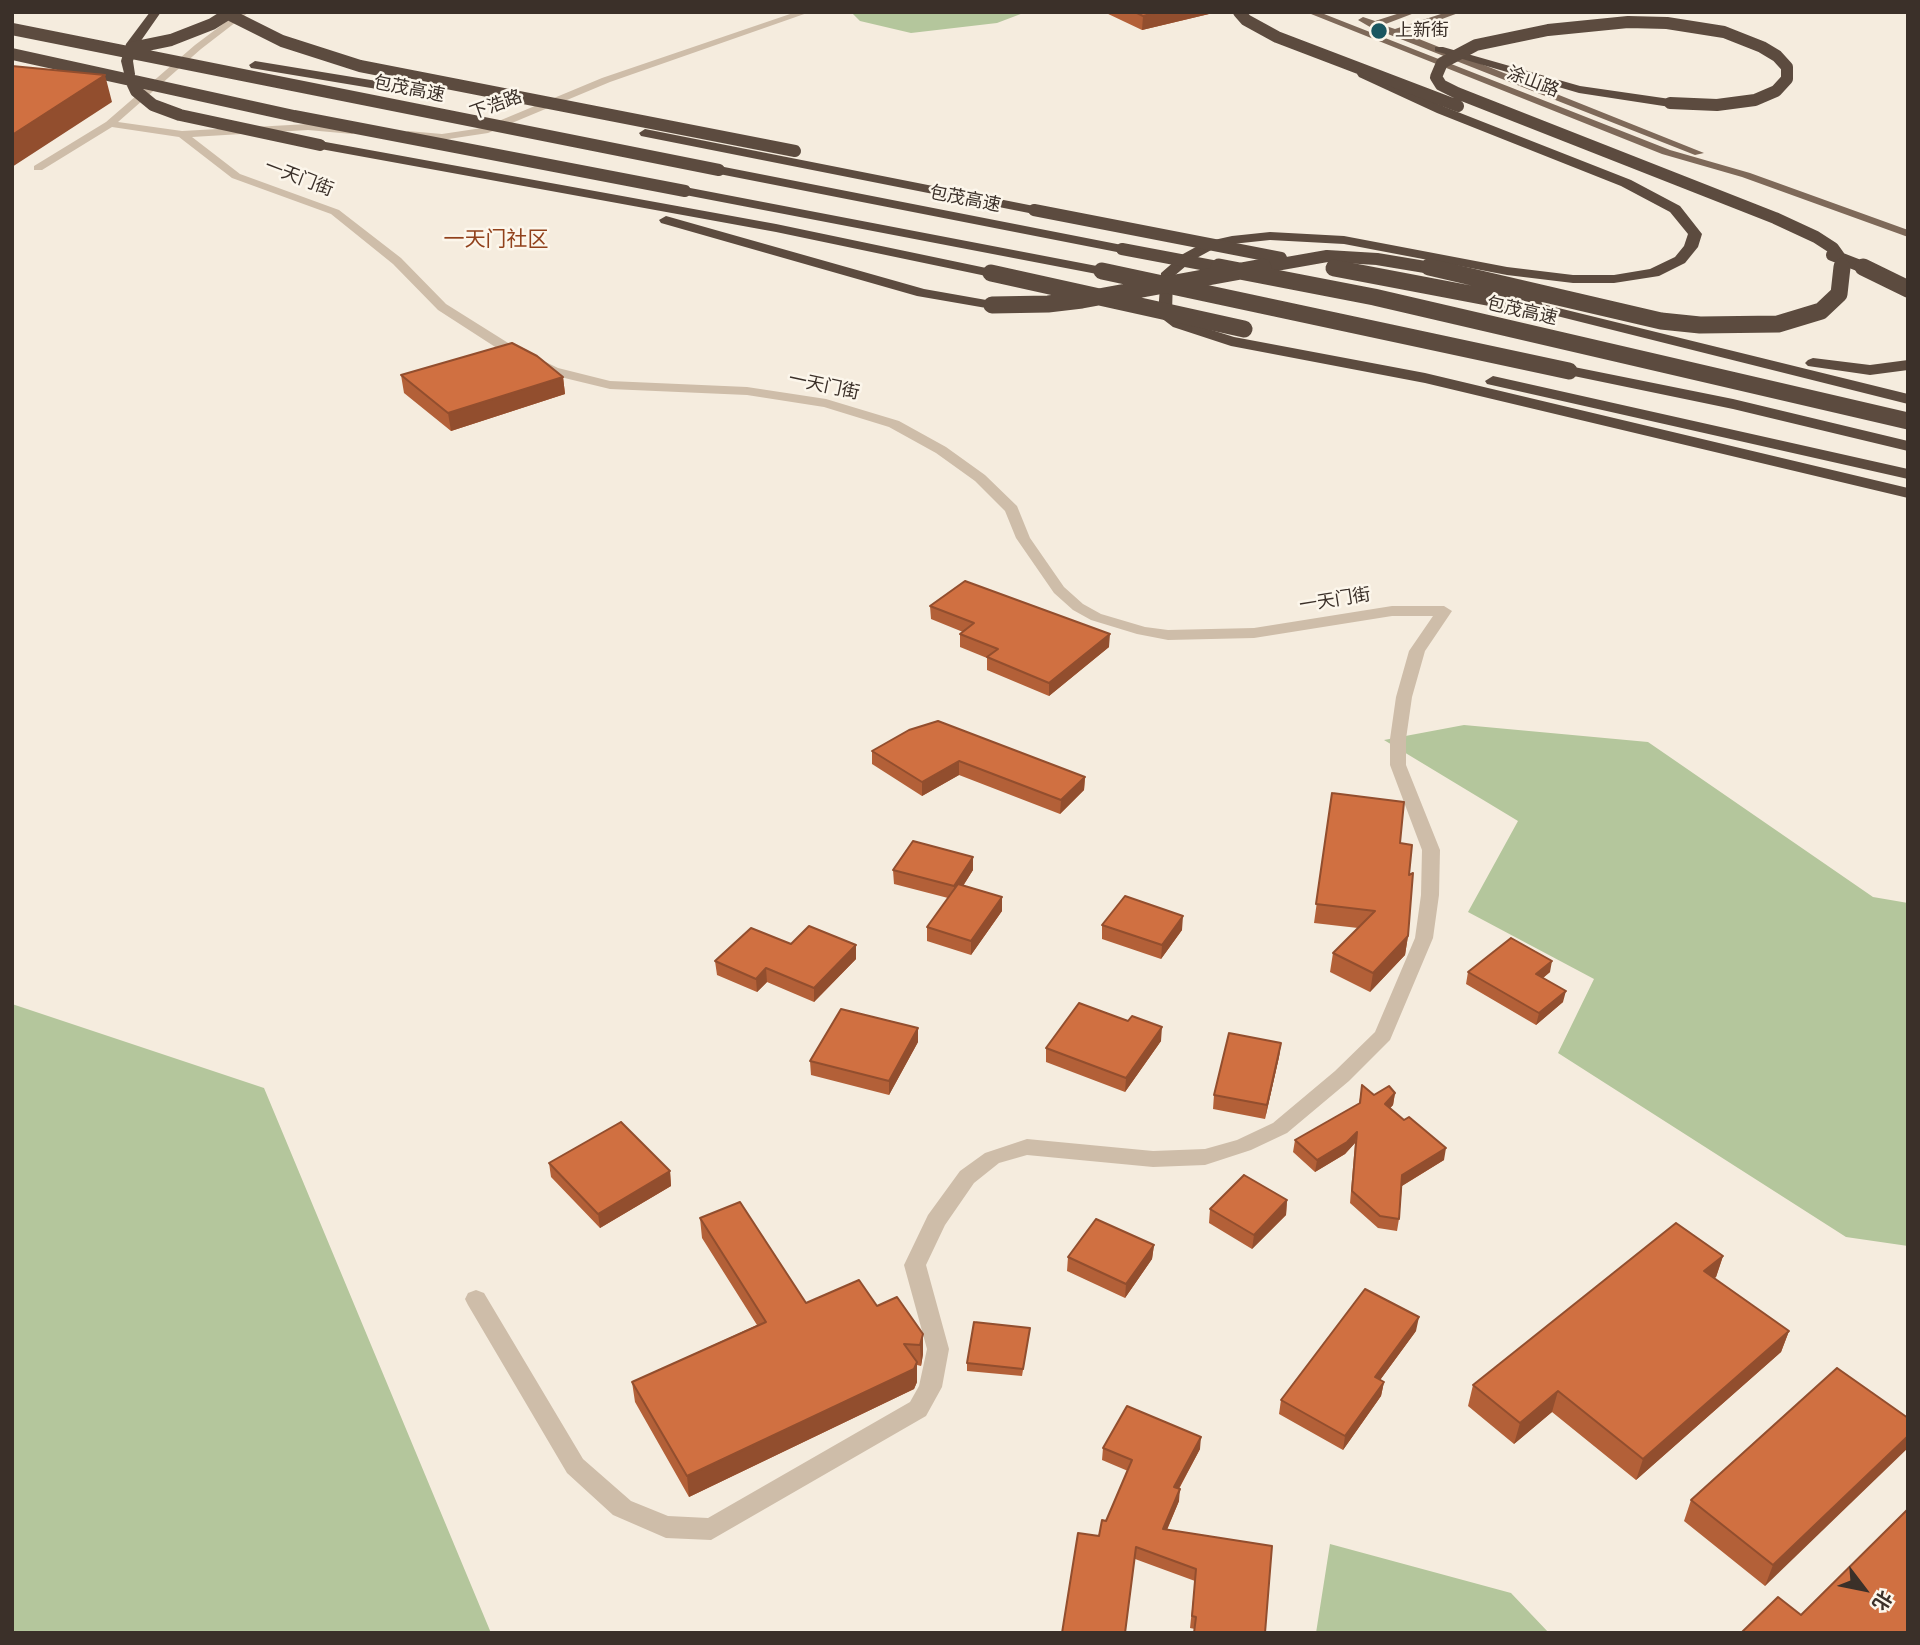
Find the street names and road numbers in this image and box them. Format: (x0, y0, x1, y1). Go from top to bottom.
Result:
street label: 涂山路 (1504, 62, 1562, 102)
street label: 包茂高速 (372, 72, 446, 106)
street label: 下浩路 (467, 86, 525, 124)
street label: 一天门街 (262, 155, 336, 201)
street label: 包茂高速 (928, 182, 1002, 216)
street label: 包茂高速 (1484, 292, 1560, 330)
street label: 一天门街 (787, 368, 861, 404)
street label: 一天门街 (1298, 584, 1372, 616)

